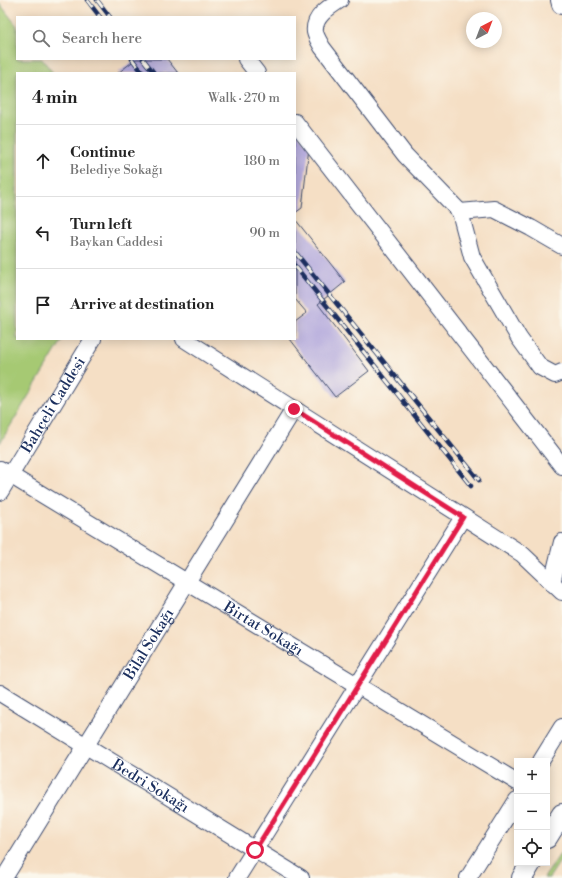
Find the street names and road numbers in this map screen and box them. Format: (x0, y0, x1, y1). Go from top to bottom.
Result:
street label: Bahçeli Caddesi (16, 353, 89, 457)
street label: Birtat Sokağı (219, 597, 307, 660)
street label: Bilal Sokağı (119, 605, 178, 684)
street label: Bedri Sokağı (108, 754, 193, 817)

